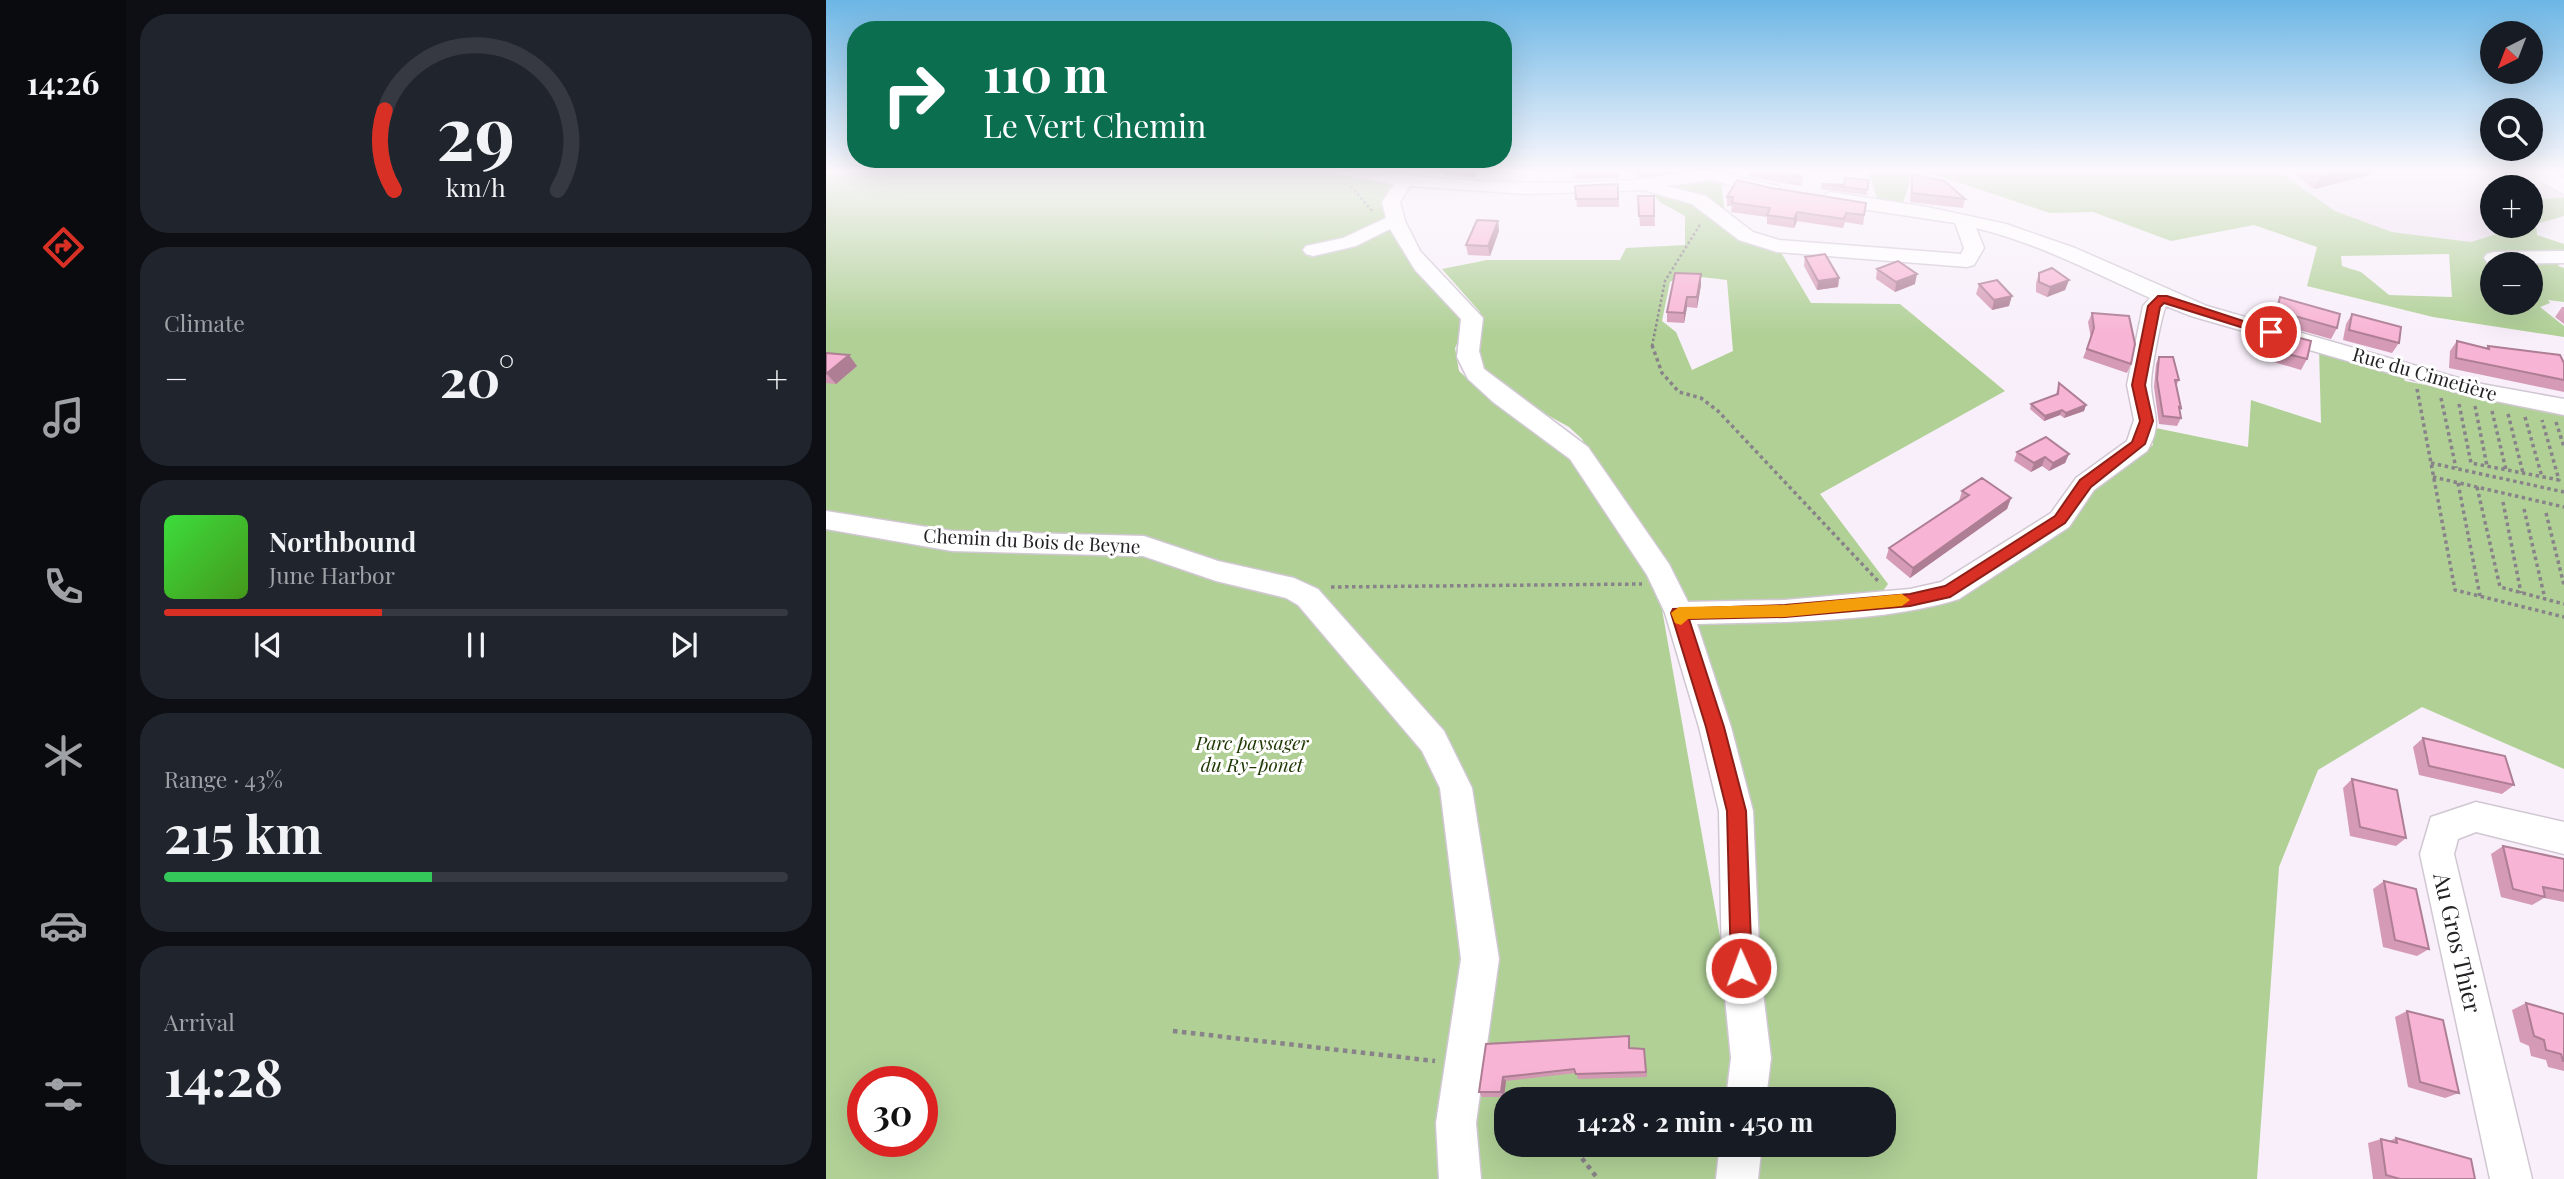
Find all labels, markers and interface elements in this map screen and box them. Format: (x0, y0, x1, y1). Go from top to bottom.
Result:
north arrow (2480, 21, 2543, 84)
map controls (2480, 21, 2543, 315)
text: 110 m (983, 40, 1108, 105)
icon: right (868, 49, 959, 140)
text: 14:26 (26, 60, 100, 103)
text: 29 (437, 81, 515, 178)
button: search (2480, 98, 2543, 161)
text: Le Vert Chemin (983, 103, 1206, 146)
text: km/h (446, 169, 506, 202)
button: + (2480, 175, 2543, 238)
icon: directions (39, 223, 88, 272)
button: − (2480, 252, 2543, 315)
pin (2241, 302, 2301, 362)
text: Climate (164, 307, 245, 338)
icon: arrive (2252, 313, 2290, 351)
street label: Rue du Cimetière (2350, 340, 2501, 406)
text: 20° (440, 342, 515, 411)
text: − (164, 352, 189, 403)
text: + (766, 352, 788, 403)
icon: music (39, 393, 88, 442)
street label: Chemin du Bois de Beyne (923, 521, 1141, 559)
text: Northbound (269, 524, 416, 559)
text: June Harbor (269, 559, 395, 590)
icon: phone (39, 562, 88, 611)
icon: previous (249, 626, 287, 664)
icon: pause (457, 626, 495, 664)
icon: next (665, 626, 703, 664)
park label: Parc paysager du Ry-ponet (1194, 729, 1309, 777)
icon: climate (39, 731, 88, 780)
text: Range · 43% (164, 763, 283, 794)
text: 215 km (164, 798, 323, 867)
street label: Au Gros Thier (2427, 868, 2490, 1016)
icon: car (39, 901, 88, 950)
position arrow (1704, 931, 1778, 1005)
text: Arrival (164, 1006, 235, 1037)
text: 14:28 (164, 1041, 283, 1110)
speed limit sign: 30 (847, 1066, 938, 1157)
icon: filters (39, 1070, 88, 1119)
text: 14:28 · 2 min · 450 m (1577, 1104, 1813, 1139)

